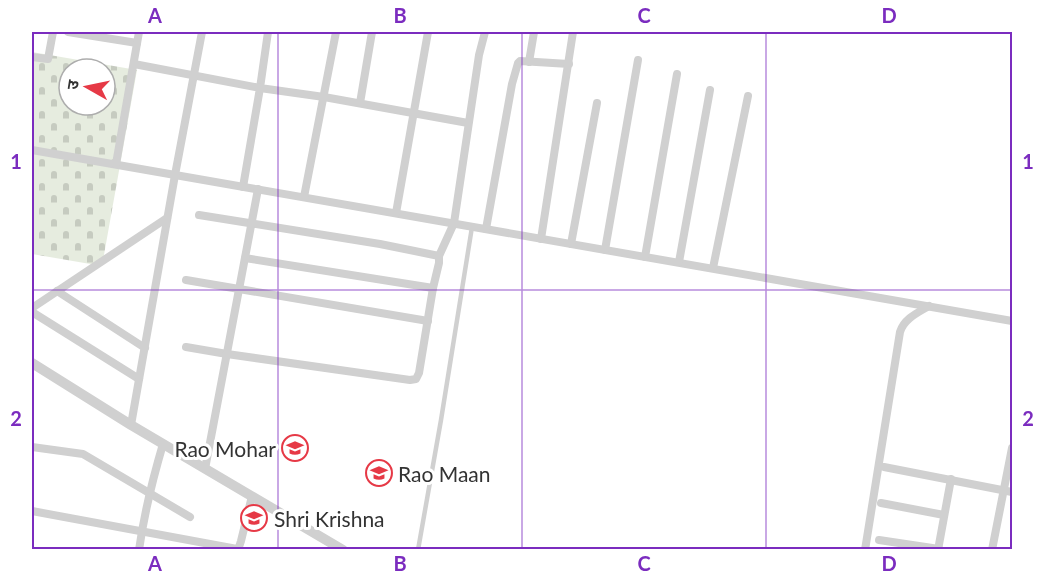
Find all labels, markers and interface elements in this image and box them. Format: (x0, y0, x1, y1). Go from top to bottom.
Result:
text: A (147, 3, 162, 27)
text: B (393, 3, 407, 27)
text: C (637, 3, 651, 27)
text: D (881, 3, 897, 27)
north arrow (57, 57, 117, 117)
text: उ (62, 78, 82, 91)
text: 1 (10, 149, 22, 173)
text: 1 (1022, 149, 1034, 173)
text: 2 (10, 406, 22, 430)
text: 2 (1022, 406, 1034, 430)
school or university icon: Rao Mohar (280, 433, 310, 463)
place label: Rao Mohar (174, 436, 276, 461)
school or university icon: Rao Maan (364, 458, 394, 488)
place label: Rao Maan (398, 461, 491, 486)
school or university icon: Shri Krishna (239, 503, 269, 533)
place label: Shri Krishna (274, 506, 385, 531)
text: A (147, 551, 162, 575)
text: B (393, 551, 407, 575)
text: C (637, 551, 651, 575)
text: D (881, 551, 897, 575)

